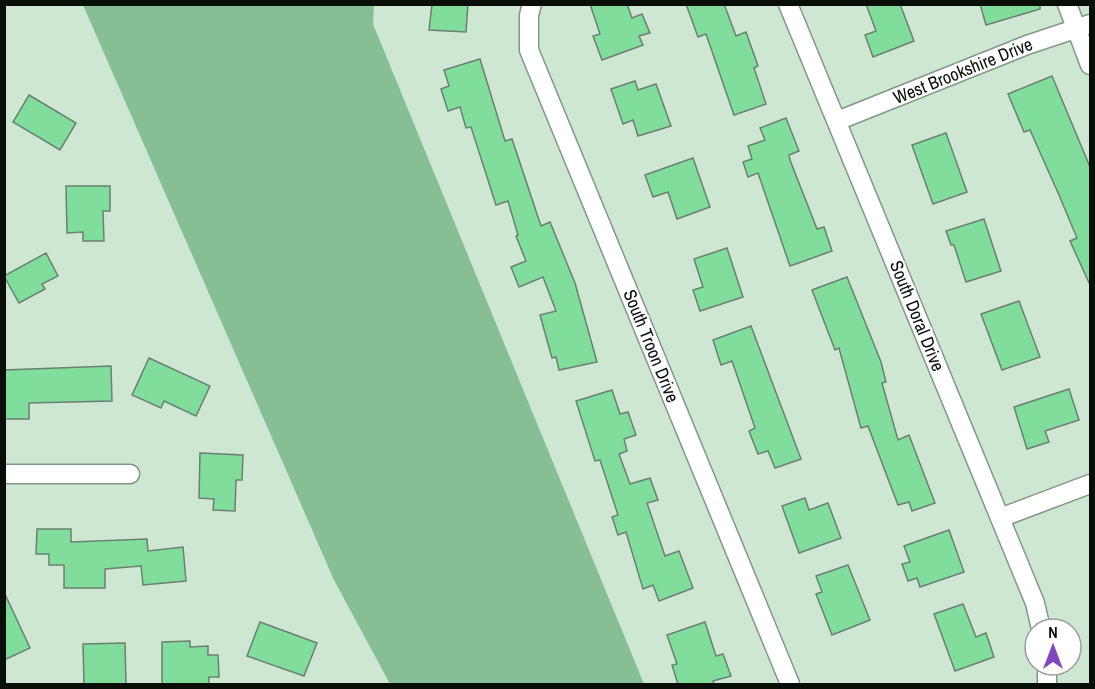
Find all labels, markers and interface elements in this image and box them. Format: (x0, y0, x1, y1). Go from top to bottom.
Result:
street label: West Brookshire Drive (889, 31, 1036, 110)
street label: South Doral Drive (884, 257, 951, 375)
street label: South Troon Drive (617, 286, 685, 406)
north arrow (1023, 617, 1083, 677)
text: N (1048, 621, 1058, 643)

